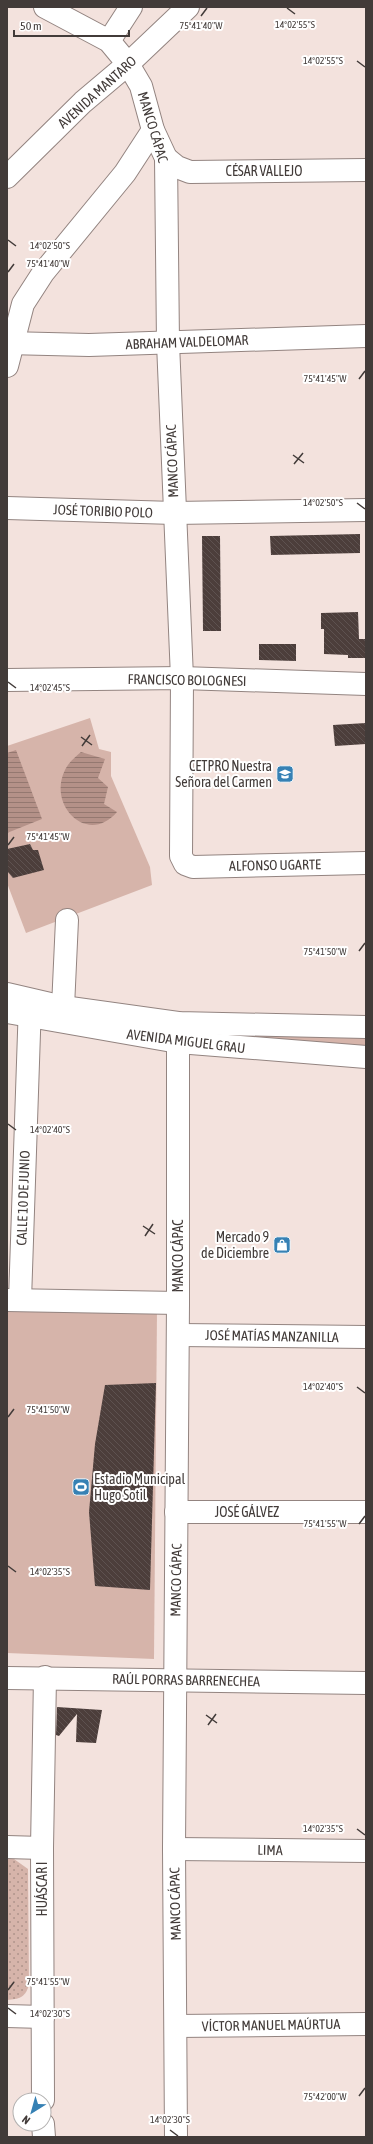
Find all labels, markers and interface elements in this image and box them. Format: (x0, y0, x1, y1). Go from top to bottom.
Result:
scale bar (14, 12, 129, 38)
text: 50 m (20, 19, 42, 33)
text: 14°02'55"S (275, 19, 315, 30)
text: 75°41'40"W (179, 20, 223, 31)
street label: AVENIDA MANTARO (55, 53, 139, 131)
text: 14°02'55"S (303, 55, 343, 66)
street label: MANCO CÁPAC (135, 90, 172, 165)
street label: CÉSAR VALLEJO (226, 163, 302, 179)
text: 14°02'50"S (30, 240, 70, 251)
text: 75°41'40"W (26, 258, 70, 269)
street label: ABRAHAM VALDELOMAR (125, 332, 249, 352)
text: 75°41'45"W (303, 373, 347, 384)
street label: MANCO CÁPAC (163, 423, 181, 498)
text: 14°02'50"S (303, 497, 343, 508)
street label: JOSÉ TORIBIO POLO (53, 501, 153, 521)
street label: FRANCISCO BOLOGNESI (127, 671, 247, 689)
text: 14°02'45"S (30, 682, 70, 693)
place label: CETPRO Nuestra Señora del Carmen (175, 758, 272, 790)
school or university icon: CETPRO Nuestra Señora del Carmen (275, 764, 295, 784)
text: 75°41'45"W (26, 831, 70, 842)
street label: ALFONSO UGARTE (229, 856, 321, 874)
text: 75°41'50"W (303, 946, 347, 957)
street label: AVENIDA MIGUEL GRAU (126, 1026, 246, 1056)
text: 14°02'40"S (30, 1124, 70, 1135)
street label: CALLE 10 DE JUNIO (13, 1150, 33, 1246)
street label: MANCO CÁPAC (170, 1219, 186, 1293)
place label: Mercado 9 de Diciembre (201, 1229, 269, 1261)
shop icon: Mercado 9 de Diciembre (272, 1235, 292, 1255)
street label: JOSÉ MATÍAS MANZANILLA (205, 1327, 339, 1345)
text: 14°02'40"S (303, 1381, 343, 1392)
text: 75°41'50"W (26, 1404, 70, 1415)
place label: Estadio Municipal Hugo Sotil (94, 1471, 185, 1503)
sports icon: Estadio Municipal Hugo Sotil (71, 1477, 91, 1497)
street label: JOSÉ GÁLVEZ (215, 1504, 279, 1520)
text: 75°41'55"W (303, 1518, 347, 1529)
street label: MANCO CÁPAC (167, 1543, 185, 1617)
text: 14°02'35"S (30, 1566, 70, 1577)
street label: RAÚL PORRAS BARRENECHEA (112, 1671, 260, 1689)
text: 14°02'35"S (303, 1823, 343, 1834)
street label: LIMA (257, 1842, 283, 1858)
street label: HUÁSCAR I (34, 1862, 50, 1916)
street label: MANCO CÁPAC (166, 1867, 184, 1941)
text: 75°41'55"W (26, 1976, 70, 1987)
text: 14°02'30"S (30, 2008, 70, 2019)
street label: VÍCTOR MANUEL MAÚRTUA (202, 2016, 341, 2034)
text: 75°42'00"W (303, 2091, 347, 2102)
north arrow (12, 2092, 52, 2132)
text: N (20, 2113, 32, 2127)
text: 14°02'30"S (150, 2114, 190, 2125)

